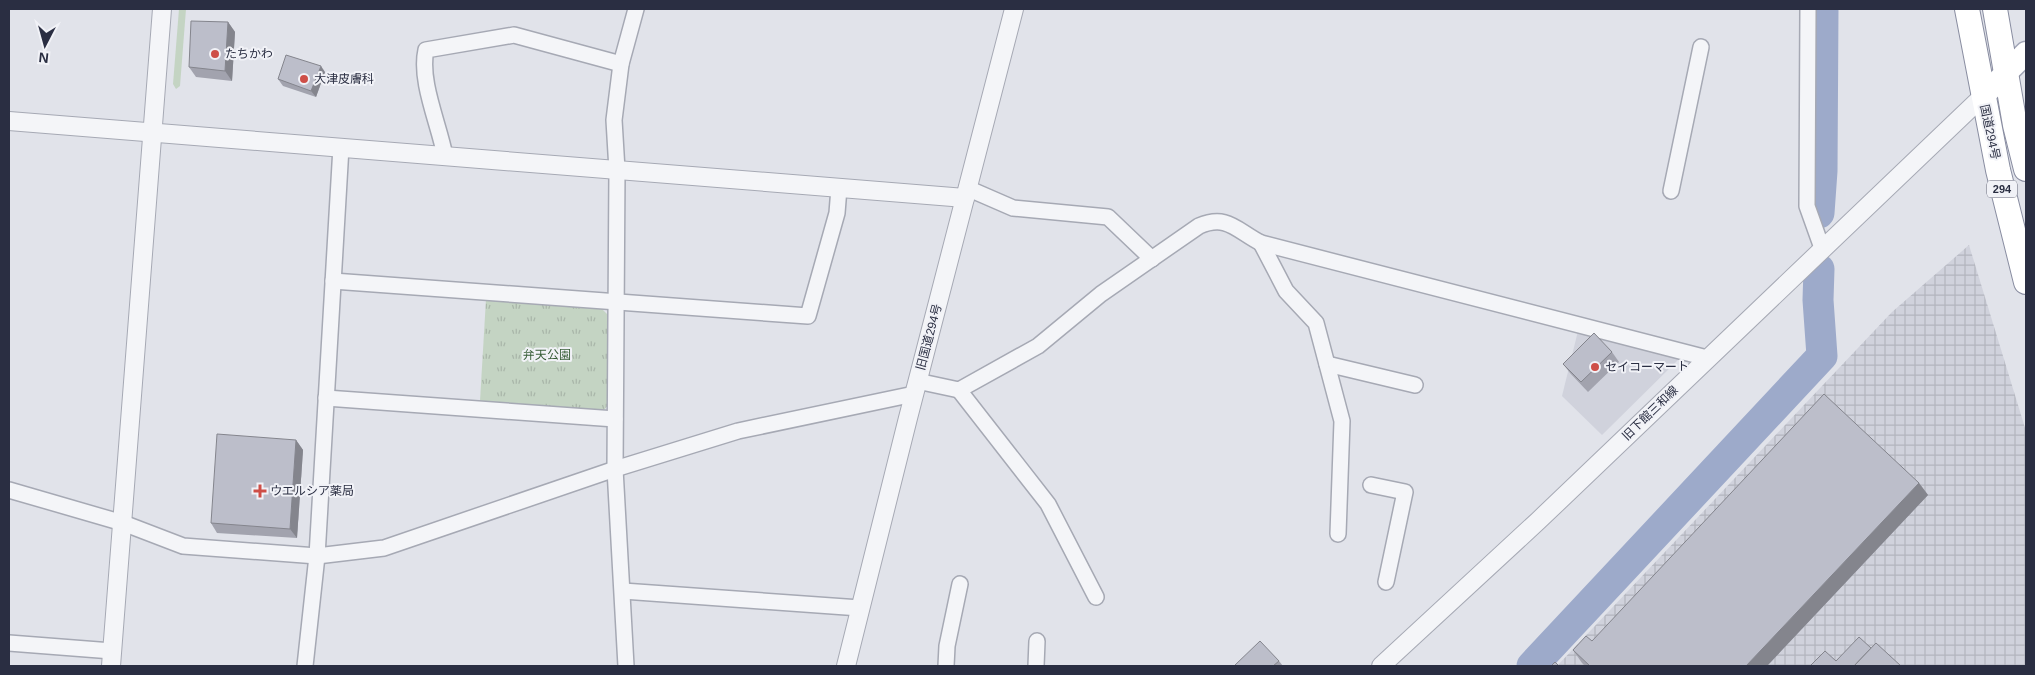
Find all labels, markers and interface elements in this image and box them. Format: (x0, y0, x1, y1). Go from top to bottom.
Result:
north arrow (20, 20, 70, 70)
place label: たちかわ (225, 47, 273, 61)
marker: たちかわ (209, 48, 221, 60)
text: N (38, 49, 50, 66)
place label: 大津皮膚科 (314, 72, 374, 86)
marker: 大津皮膚科 (298, 73, 310, 85)
street label: 国道294号 (1977, 103, 2003, 161)
road number: 294 (1987, 180, 2017, 198)
street label: 旧国道294号 (913, 302, 945, 372)
park label: 弁天公園 (523, 348, 571, 362)
place label: セイコーマート (1605, 360, 1689, 374)
marker: セイコーマート (1589, 361, 1601, 373)
street label: 旧下館三和線 (1619, 383, 1681, 443)
place label: ウエルシア薬局 (270, 484, 354, 498)
marker: ウエルシア薬局 (254, 485, 266, 497)

